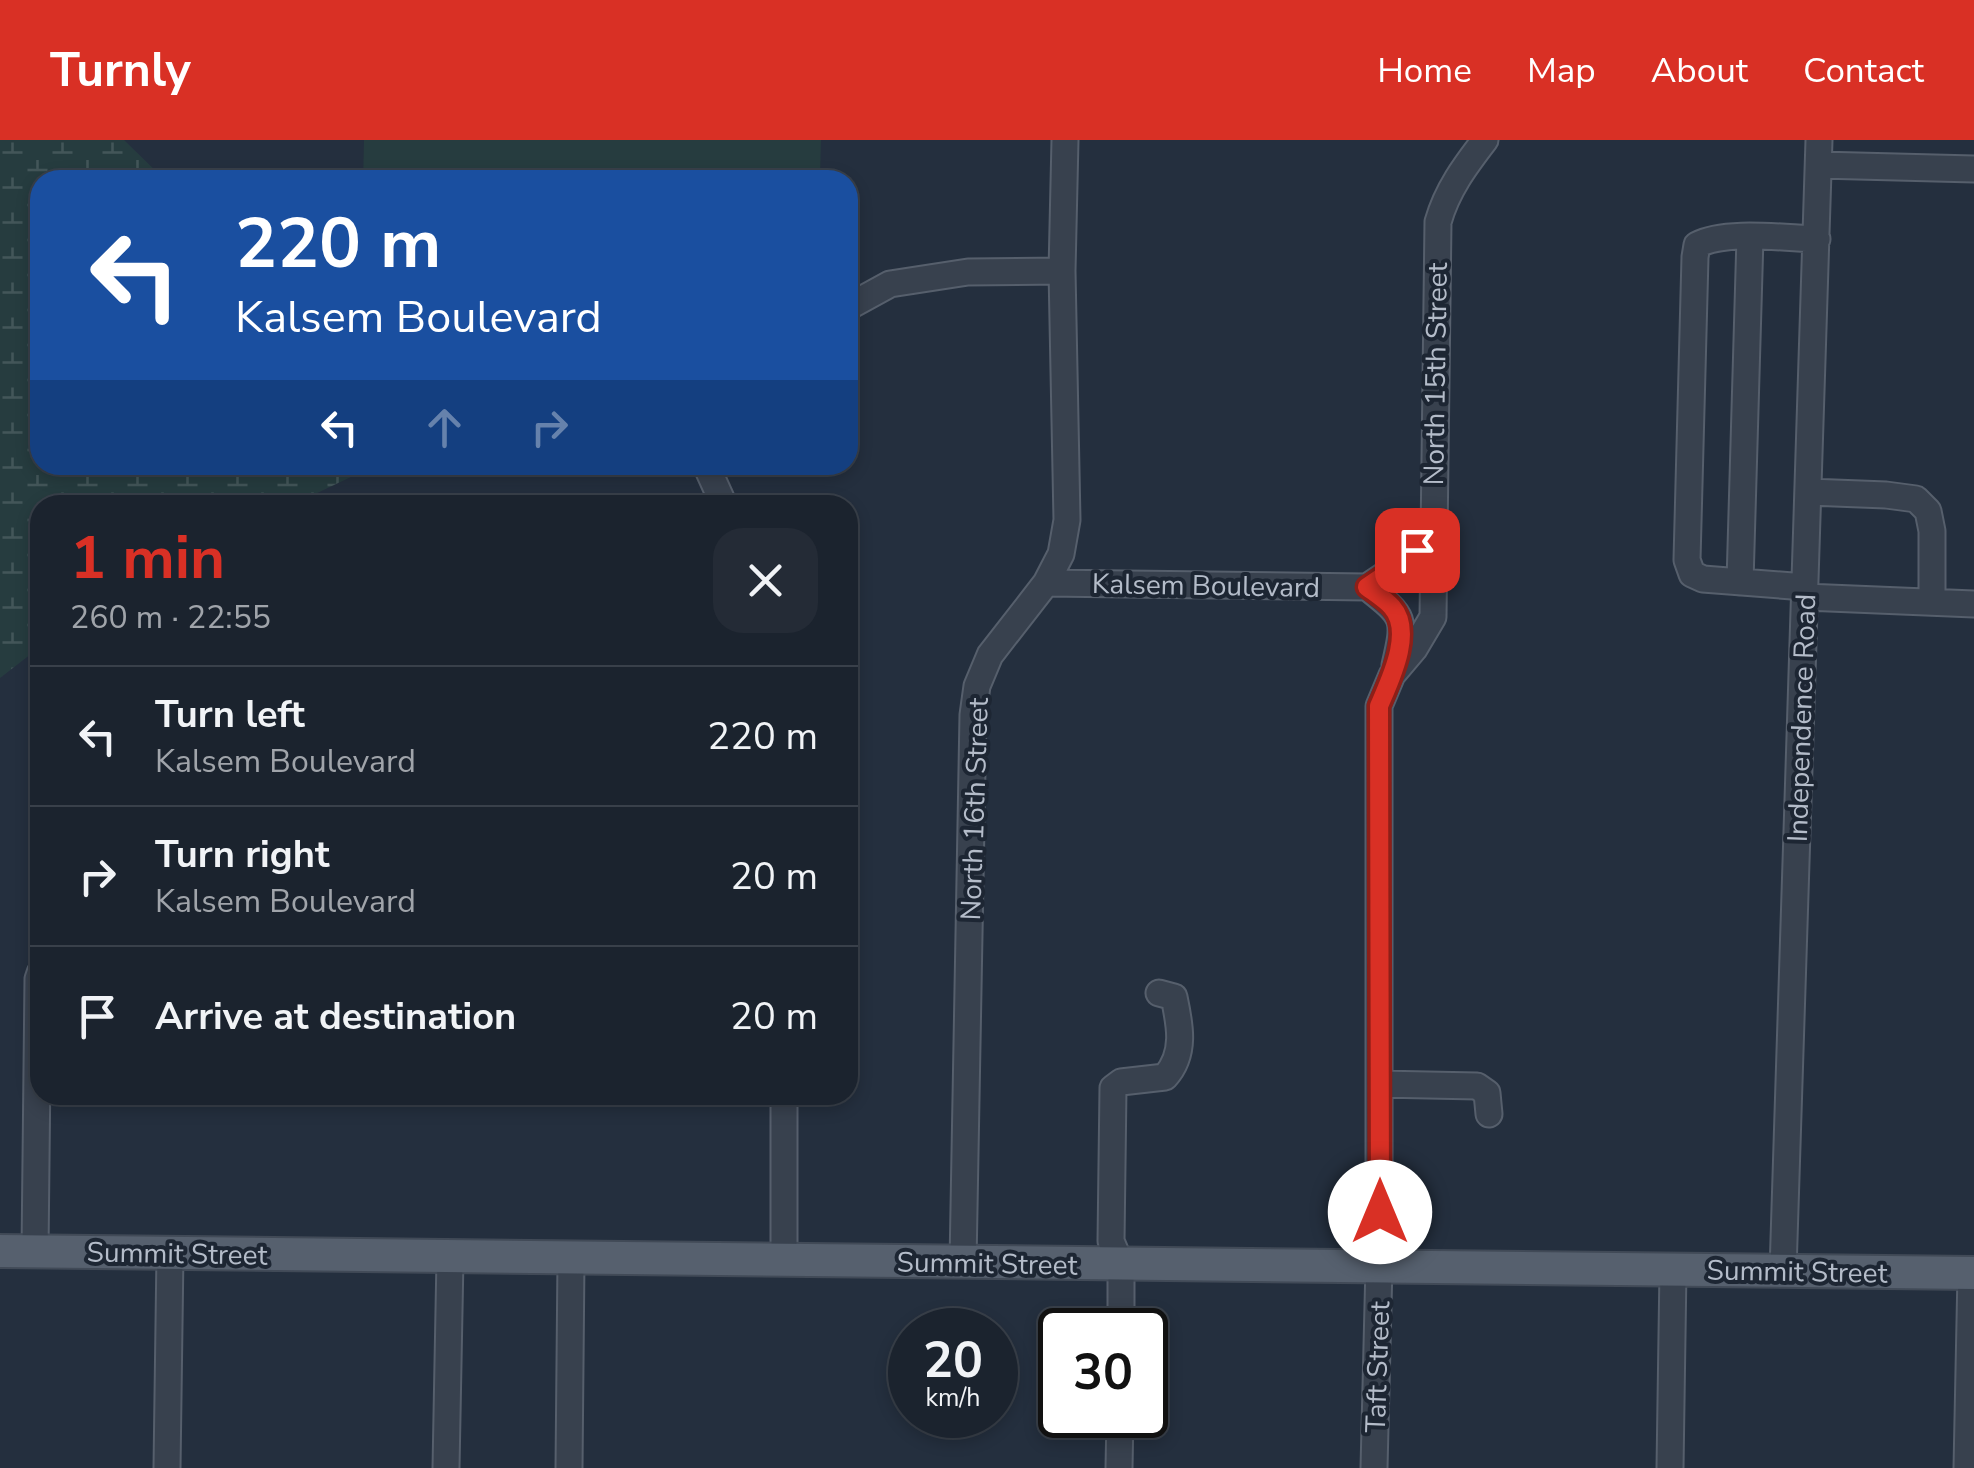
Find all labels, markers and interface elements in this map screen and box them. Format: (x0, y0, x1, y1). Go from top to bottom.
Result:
text: Turnly (50, 37, 191, 103)
text: Home (1377, 47, 1472, 94)
text: Map (1527, 47, 1596, 94)
text: About (1651, 47, 1748, 94)
text: Contact (1803, 47, 1924, 94)
text: 220 m (235, 196, 441, 292)
icon: left (70, 210, 200, 340)
street label: North 15th Street (1415, 262, 1457, 486)
text: Kalsem Boulevard (235, 287, 602, 348)
icon: left (312, 400, 367, 455)
icon: ahead (417, 400, 472, 455)
icon: right (522, 400, 577, 455)
pin (1375, 508, 1460, 593)
text: 1 min (70, 517, 225, 599)
icon: arrive (1390, 523, 1445, 578)
button: close (713, 528, 818, 633)
street label: Kalsem Boulevard (1092, 565, 1320, 607)
street label: Independence Road (1779, 593, 1825, 843)
text: 260 m · 22:55 (70, 596, 271, 639)
text: Turn left (155, 689, 305, 740)
street label: North 16th Street (952, 697, 998, 921)
icon: left (70, 709, 125, 764)
text: 220 m (707, 711, 818, 762)
text: Kalsem Boulevard (155, 740, 416, 783)
text: Turn right (155, 829, 330, 880)
icon: right (70, 849, 125, 904)
text: 20 m (730, 851, 818, 902)
text: Kalsem Boulevard (155, 880, 416, 923)
icon: arrive (70, 989, 125, 1044)
text: Arrive at destination (155, 991, 516, 1042)
text: 20 m (730, 991, 818, 1042)
position arrow (1328, 1160, 1432, 1264)
street label: Summit Street (86, 1233, 268, 1275)
street label: Summit Street (896, 1243, 1078, 1285)
street label: Summit Street (1706, 1251, 1888, 1293)
street label: Taft Street (1357, 1300, 1399, 1433)
speed limit sign: 30 (1038, 1308, 1168, 1438)
text: 20 (923, 1326, 983, 1395)
text: km/h (925, 1381, 981, 1415)

